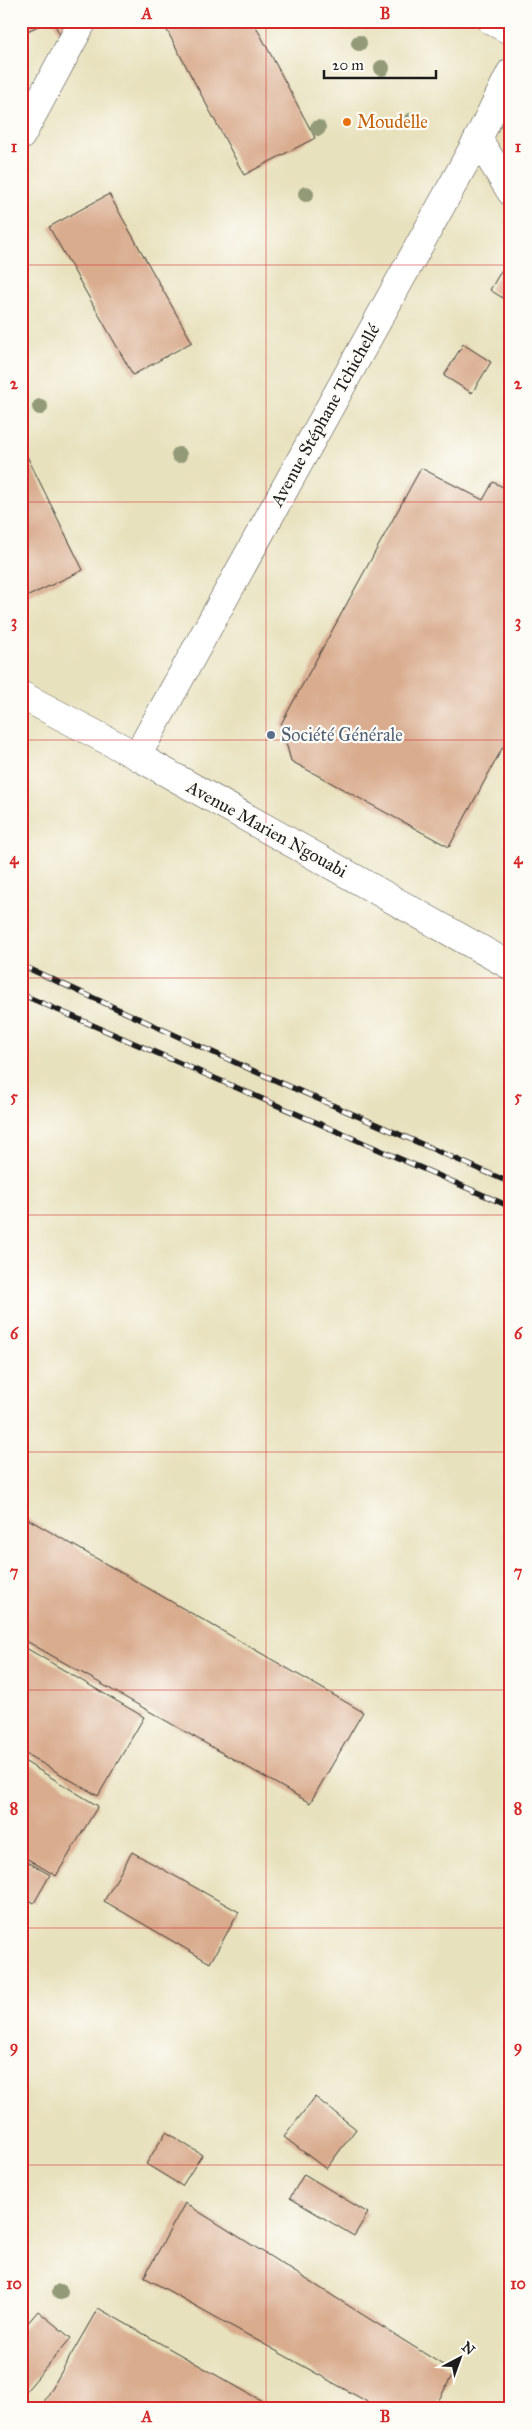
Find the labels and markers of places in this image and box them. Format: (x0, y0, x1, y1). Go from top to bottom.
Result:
place label: Moudelle (357, 111, 428, 133)
marker: Moudelle (341, 116, 353, 128)
place label: Société Générale (281, 724, 403, 746)
marker: Société Générale (265, 729, 277, 741)

